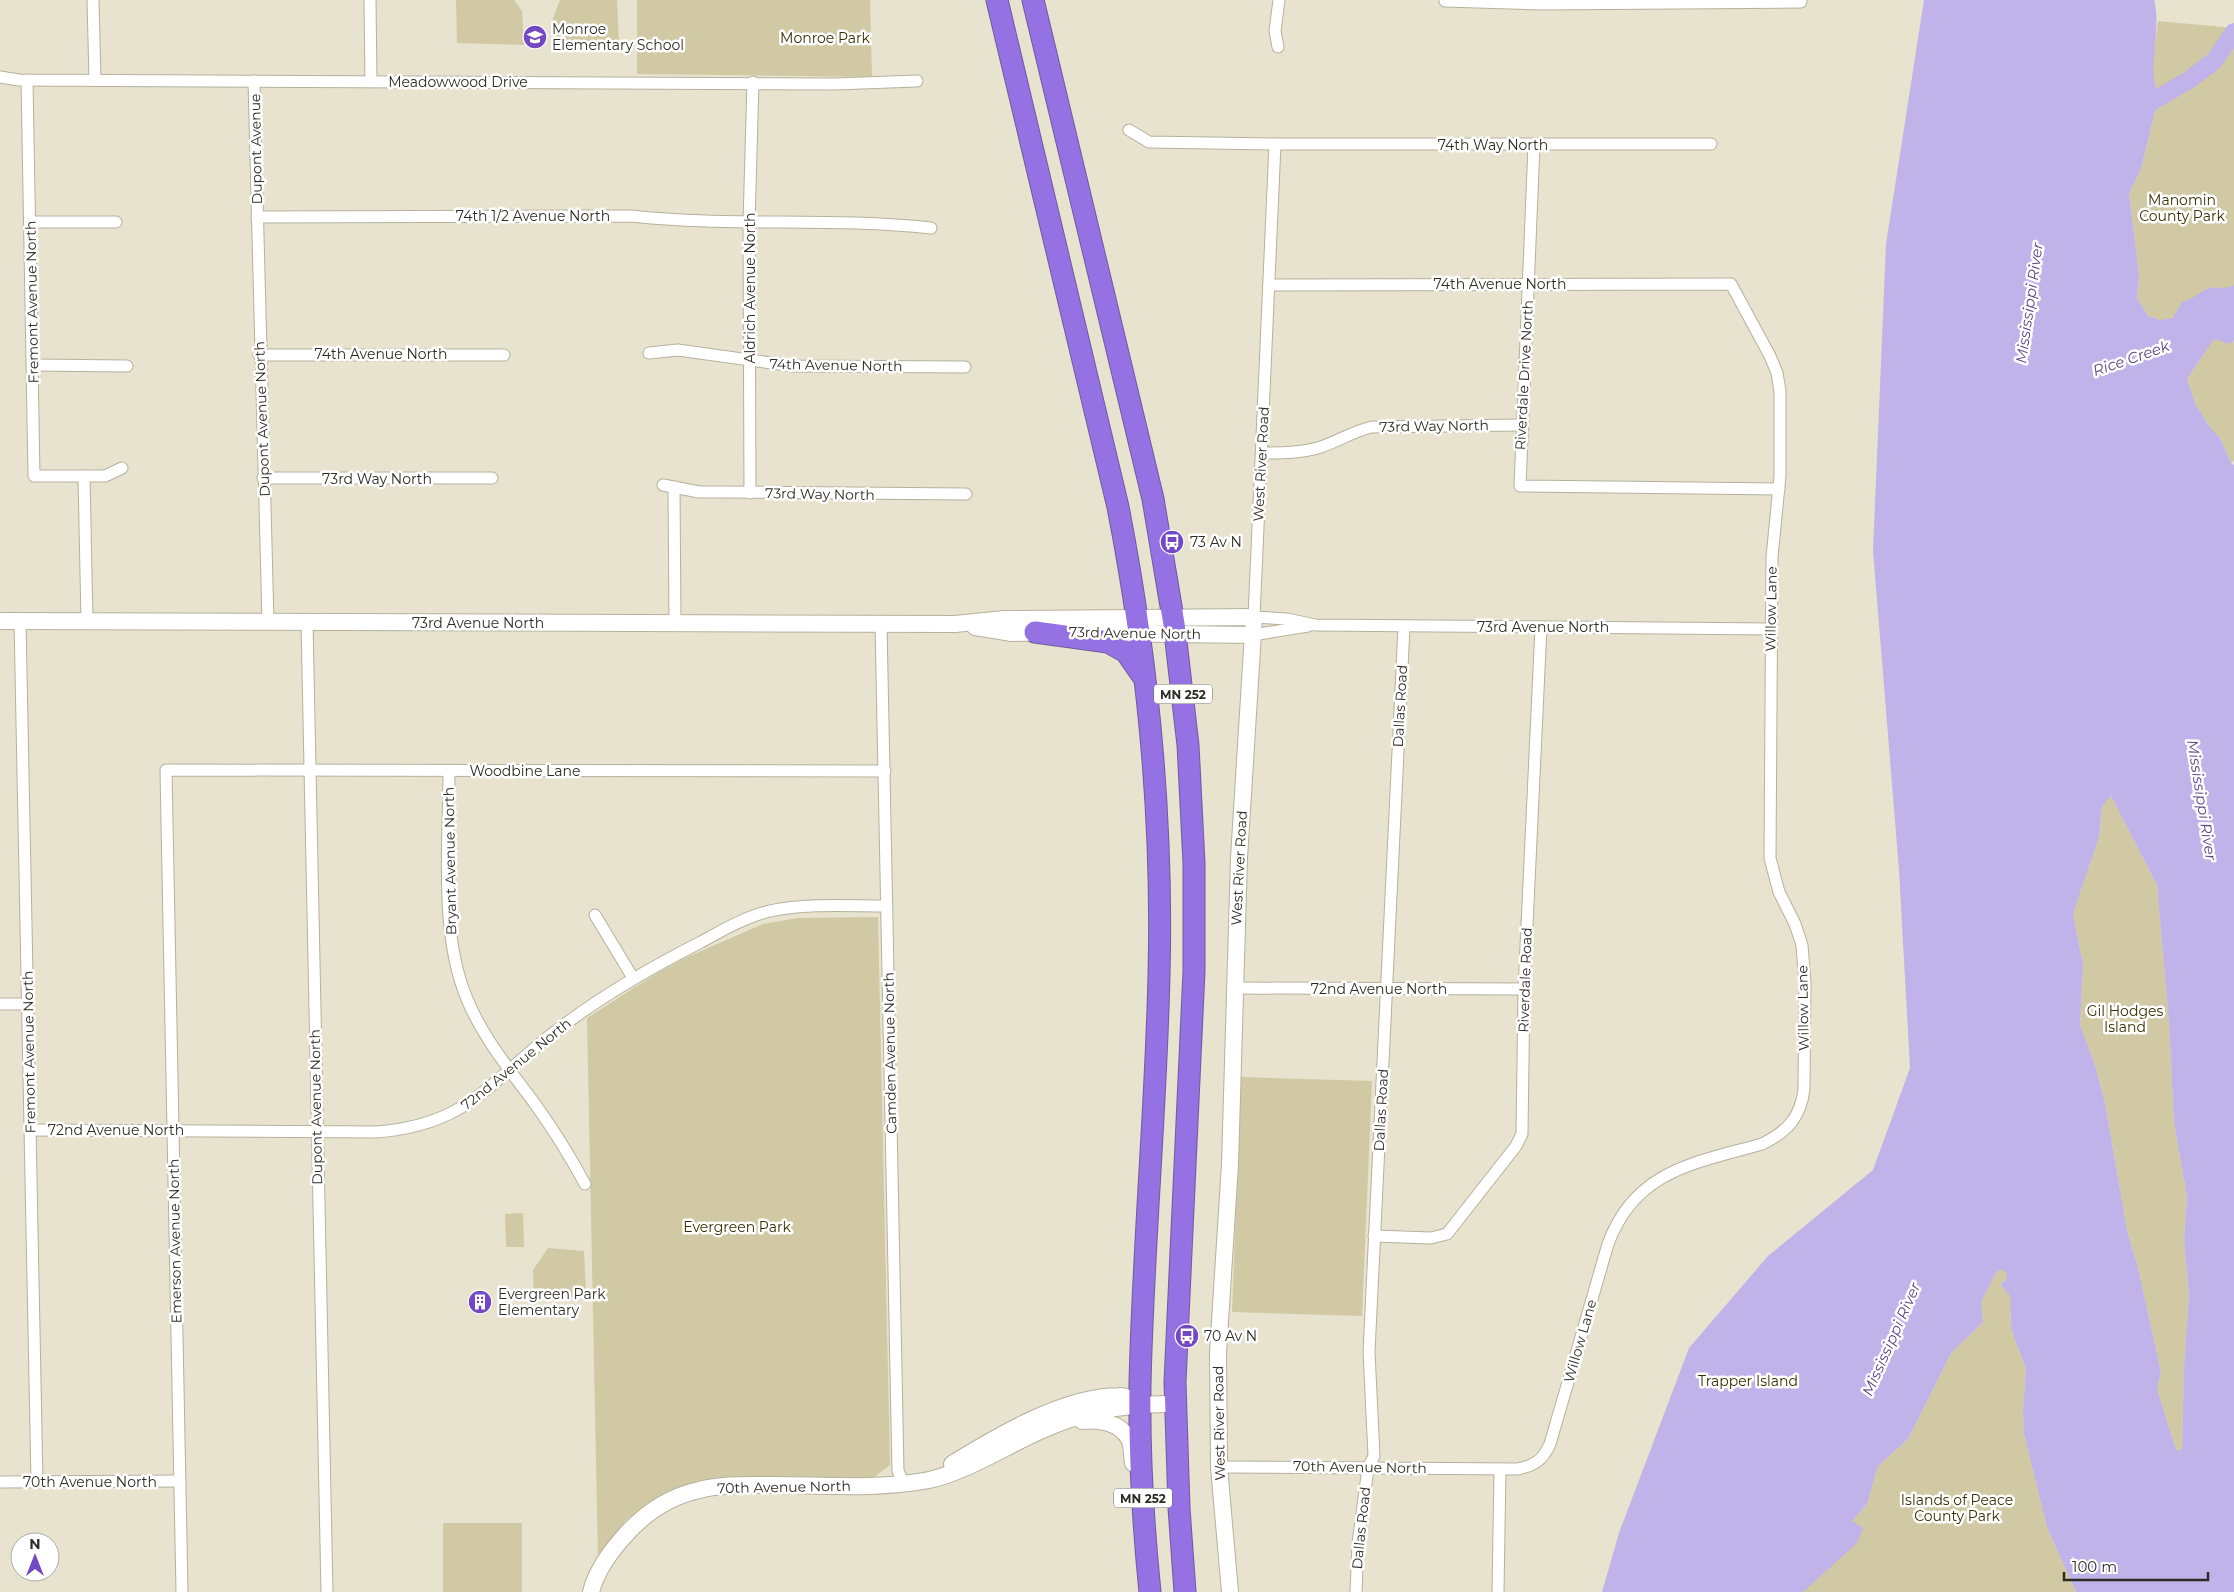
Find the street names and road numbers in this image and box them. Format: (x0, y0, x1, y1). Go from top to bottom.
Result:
street label: Meadowwood Drive (388, 73, 528, 91)
street label: Dupont Avenue (246, 93, 266, 205)
street label: 74th Way North (1438, 136, 1548, 154)
street label: 74th 1/2 Avenue North (456, 207, 610, 225)
street label: Aldrich Avenue North (741, 212, 759, 364)
street label: Fremont Avenue North (22, 221, 42, 383)
street label: 74th Avenue North (1433, 275, 1567, 293)
street label: Riverdale Drive North (1511, 299, 1537, 451)
street label: Dupont Avenue North (250, 341, 274, 497)
street label: 74th Avenue North (314, 345, 448, 363)
street label: 74th Avenue North (769, 355, 903, 375)
street label: West River Road (1249, 406, 1273, 522)
street label: 73rd Way North (1379, 416, 1489, 436)
street label: 73rd Way North (322, 470, 432, 488)
street label: 73rd Way North (765, 484, 875, 504)
street label: Willow Lane (1761, 566, 1781, 652)
street label: 73rd Avenue North (412, 614, 544, 632)
street label: 73rd Avenue North (1477, 618, 1609, 636)
street label: 73rd Avenue North (1069, 623, 1201, 643)
street label: Dallas Road (1389, 664, 1411, 748)
road number: MN 252 (1154, 684, 1212, 704)
street label: Woodbine Lane (469, 762, 581, 780)
street label: Bryant Avenue North (440, 787, 460, 935)
street label: West River Road (1227, 810, 1251, 926)
street label: Riverdale Road (1514, 927, 1536, 1033)
street label: Willow Lane (1793, 965, 1813, 1051)
street label: Fremont Avenue North (19, 971, 39, 1133)
street label: Camden Avenue North (880, 972, 900, 1134)
street label: 72nd Avenue North (1311, 980, 1447, 998)
street label: 72nd Avenue North (457, 1014, 575, 1114)
street label: Dupont Avenue North (306, 1029, 326, 1185)
street label: Dallas Road (1370, 1068, 1392, 1152)
street label: 72nd Avenue North (48, 1121, 184, 1139)
street label: Emerson Avenue North (165, 1159, 185, 1323)
street label: Willow Lane (1560, 1297, 1600, 1385)
street label: West River Road (1209, 1365, 1229, 1481)
street label: 70th Avenue North (1293, 1457, 1427, 1477)
street label: 70th Avenue North (23, 1473, 157, 1491)
street label: 70th Avenue North (717, 1477, 851, 1497)
street label: Dallas Road (1348, 1486, 1374, 1570)
road number: MN 252 (1114, 1489, 1172, 1508)

